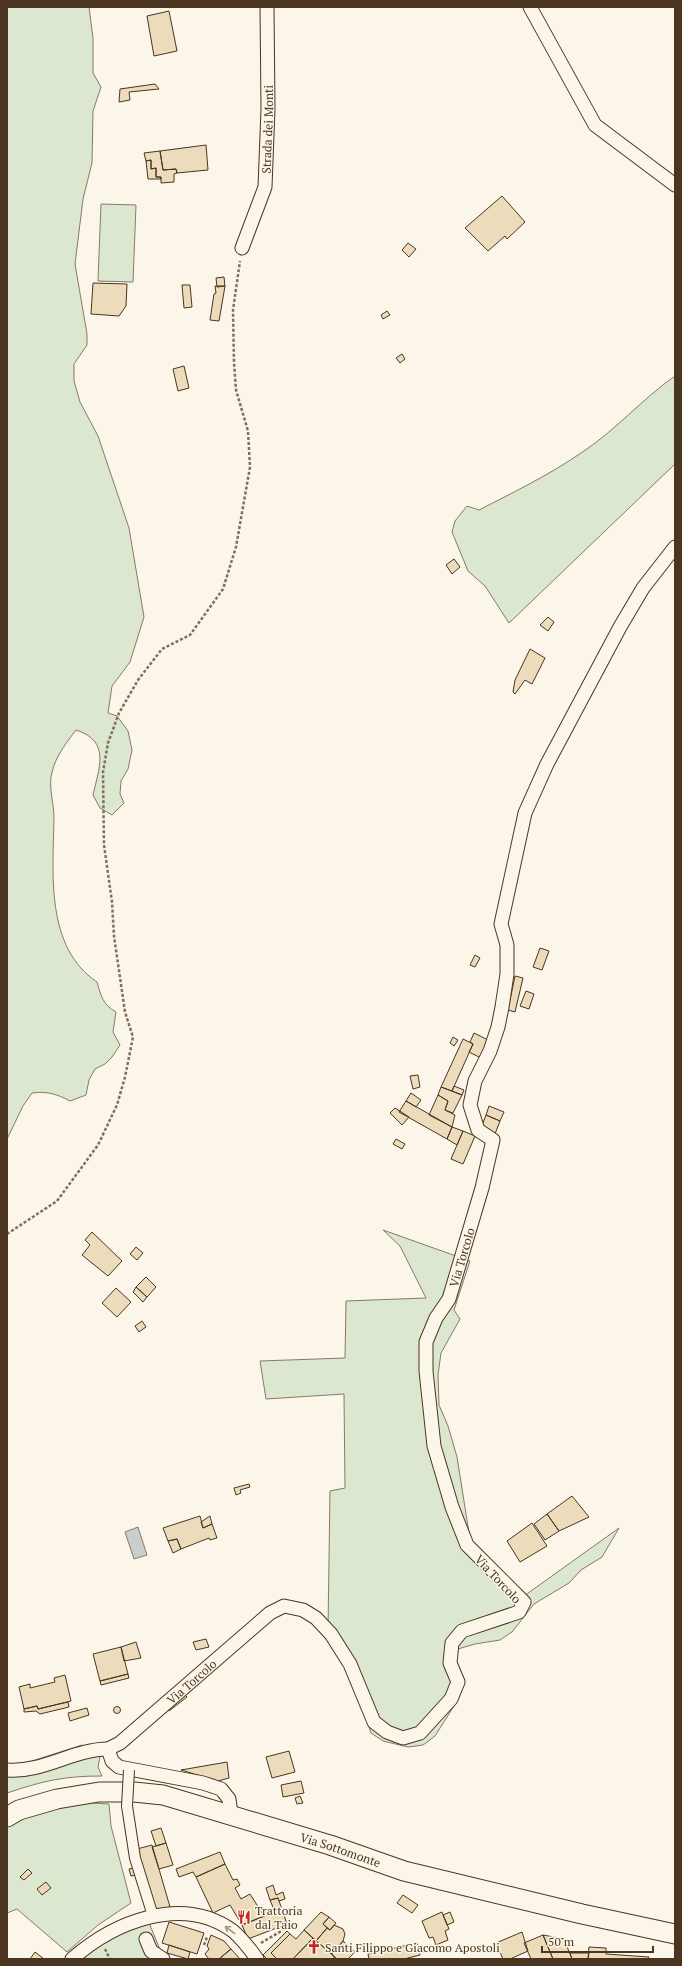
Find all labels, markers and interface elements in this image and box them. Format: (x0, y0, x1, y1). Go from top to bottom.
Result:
street label: Strada dei Monti (258, 84, 276, 174)
street label: Via Torcolo (446, 1226, 477, 1289)
street label: Via Torcolo (472, 1552, 525, 1607)
street label: Via Torcolo (163, 1655, 220, 1707)
street label: Via Sottomonte (299, 1829, 383, 1870)
place label: Trattoria dal Taio (255, 1903, 303, 1932)
restaurant icon: Trattoria dal Taio (236, 1909, 252, 1925)
one-way arrow (225, 1926, 236, 1935)
scale bar (542, 1928, 653, 1954)
text: 50 m (548, 1934, 575, 1949)
church icon: Santi Filippo e Giacomo Apostoli (306, 1939, 322, 1955)
place label: Santi Filippo e Giacomo Apostoli (325, 1940, 500, 1955)

